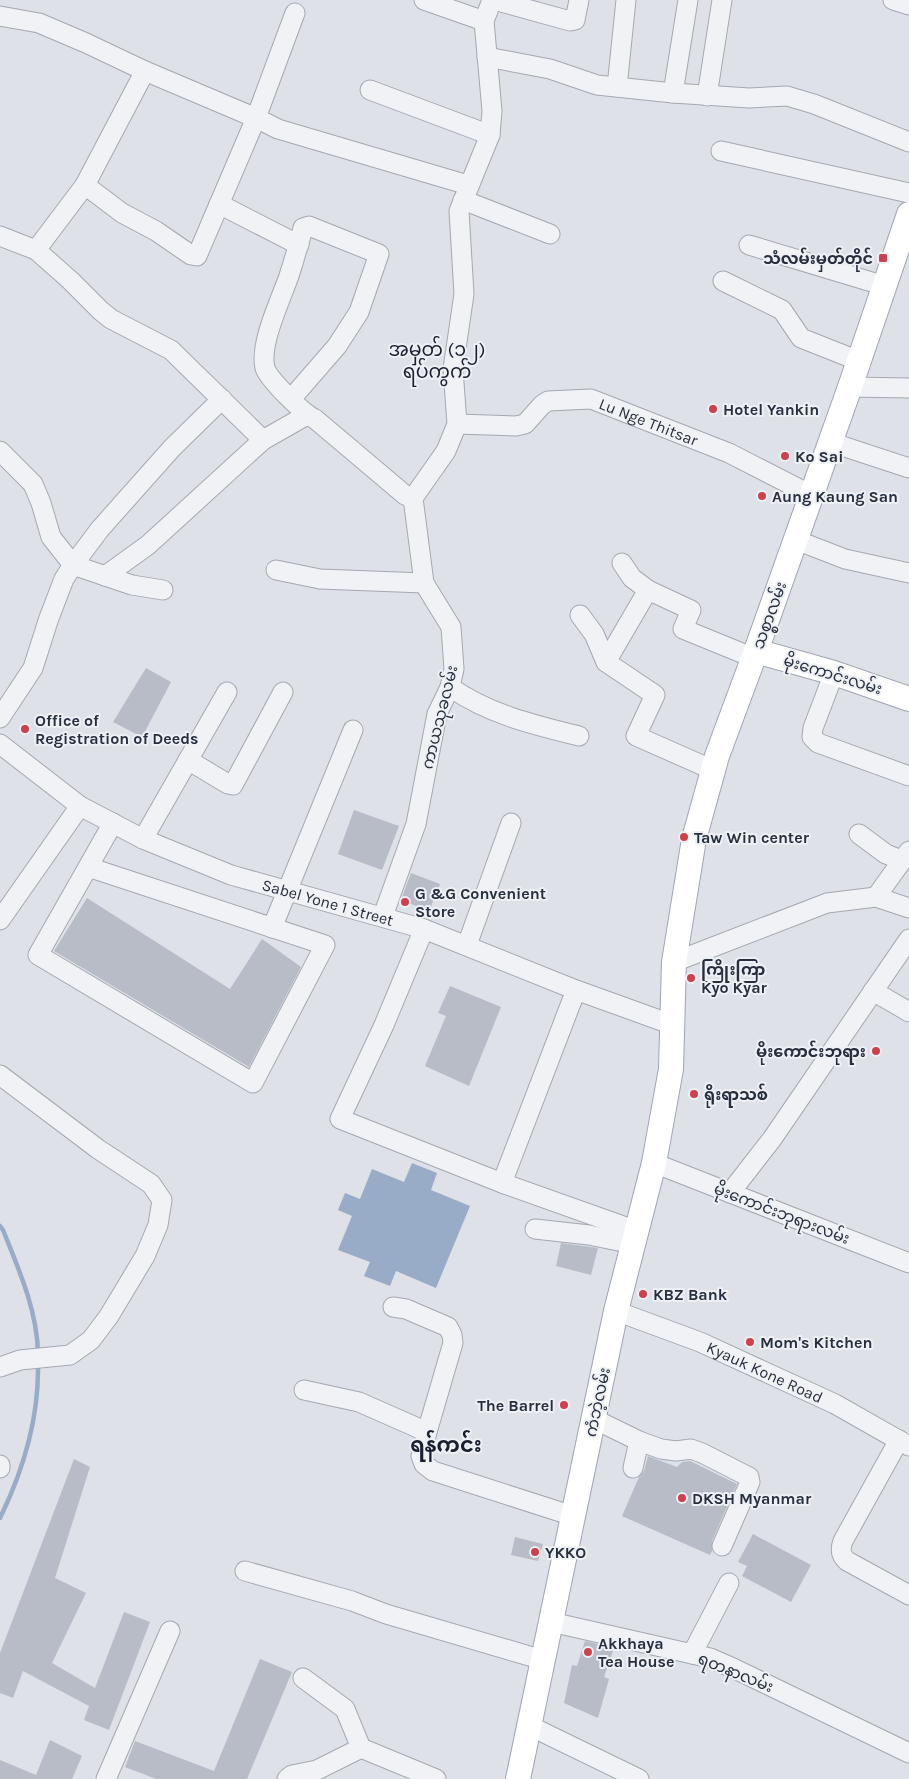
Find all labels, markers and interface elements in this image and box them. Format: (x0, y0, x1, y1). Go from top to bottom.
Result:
place label: သံလမ်းမှတ်တိုင် (763, 247, 873, 272)
marker: သံလမ်းမှတ်တိုင် (877, 252, 889, 264)
district label: အမှတ် (၁၂) ရပ်ကွက် (388, 335, 486, 387)
street label: Lu Nge Thitsar (596, 394, 701, 450)
place label: Hotel Yankin (723, 400, 819, 419)
marker: Hotel Yankin (707, 403, 719, 415)
place label: Ko Sai (795, 447, 843, 466)
marker: Ko Sai (779, 450, 791, 462)
place label: Aung Kaung San (772, 487, 898, 506)
marker: Aung Kaung San (756, 490, 768, 502)
street label: သစ္စာလမ်း (747, 578, 795, 653)
street label: မိုးကောင်းလမ်း (780, 649, 885, 703)
street label: ကာယသုခလမ်း (415, 663, 466, 772)
place label: Office of Registration of Deeds (35, 711, 199, 748)
marker: Office of Registration of Deeds (19, 723, 31, 735)
place label: Taw Win center (694, 828, 810, 847)
marker: Taw Win center (678, 831, 690, 843)
street label: Sabel Yone 1 Street (260, 875, 396, 930)
place label: G &G Convenient Store (415, 884, 546, 921)
marker: G &G Convenient Store (399, 896, 411, 908)
place label: ကြိုးကြာ Kyo Kyar (701, 959, 768, 997)
marker: ကြိုးကြာ Kyo Kyar (685, 972, 697, 984)
place label: မိုးကောင်းဘုရား (756, 1040, 866, 1065)
marker: မိုးကောင်းဘုရား (870, 1045, 882, 1057)
place label: ရိုးရာသစ် (704, 1083, 768, 1108)
marker: ရိုးရာသစ် (688, 1088, 700, 1100)
street label: မိုးကောင်းဘုရားလမ်း (710, 1177, 853, 1253)
place label: KBZ Bank (653, 1285, 728, 1304)
marker: KBZ Bank (637, 1288, 649, 1300)
place label: Mom's Kitchen (760, 1333, 873, 1352)
marker: Mom's Kitchen (744, 1336, 756, 1348)
street label: Kyauk Kone Road (704, 1337, 826, 1407)
street label: ကံဘဲ့လမ်း (579, 1365, 615, 1439)
place label: The Barrel (477, 1396, 554, 1415)
marker: The Barrel (558, 1399, 570, 1411)
district label: ရန်ကင်း (410, 1429, 482, 1462)
place label: DKSH Myanmar (692, 1489, 812, 1508)
marker: DKSH Myanmar (676, 1492, 688, 1504)
place label: YKKO (545, 1543, 586, 1562)
marker: YKKO (529, 1546, 541, 1558)
place label: Akkhaya Tea House (598, 1634, 674, 1671)
marker: Akkhaya Tea House (582, 1646, 594, 1658)
street label: ရတနာလမ်း (694, 1647, 777, 1700)

